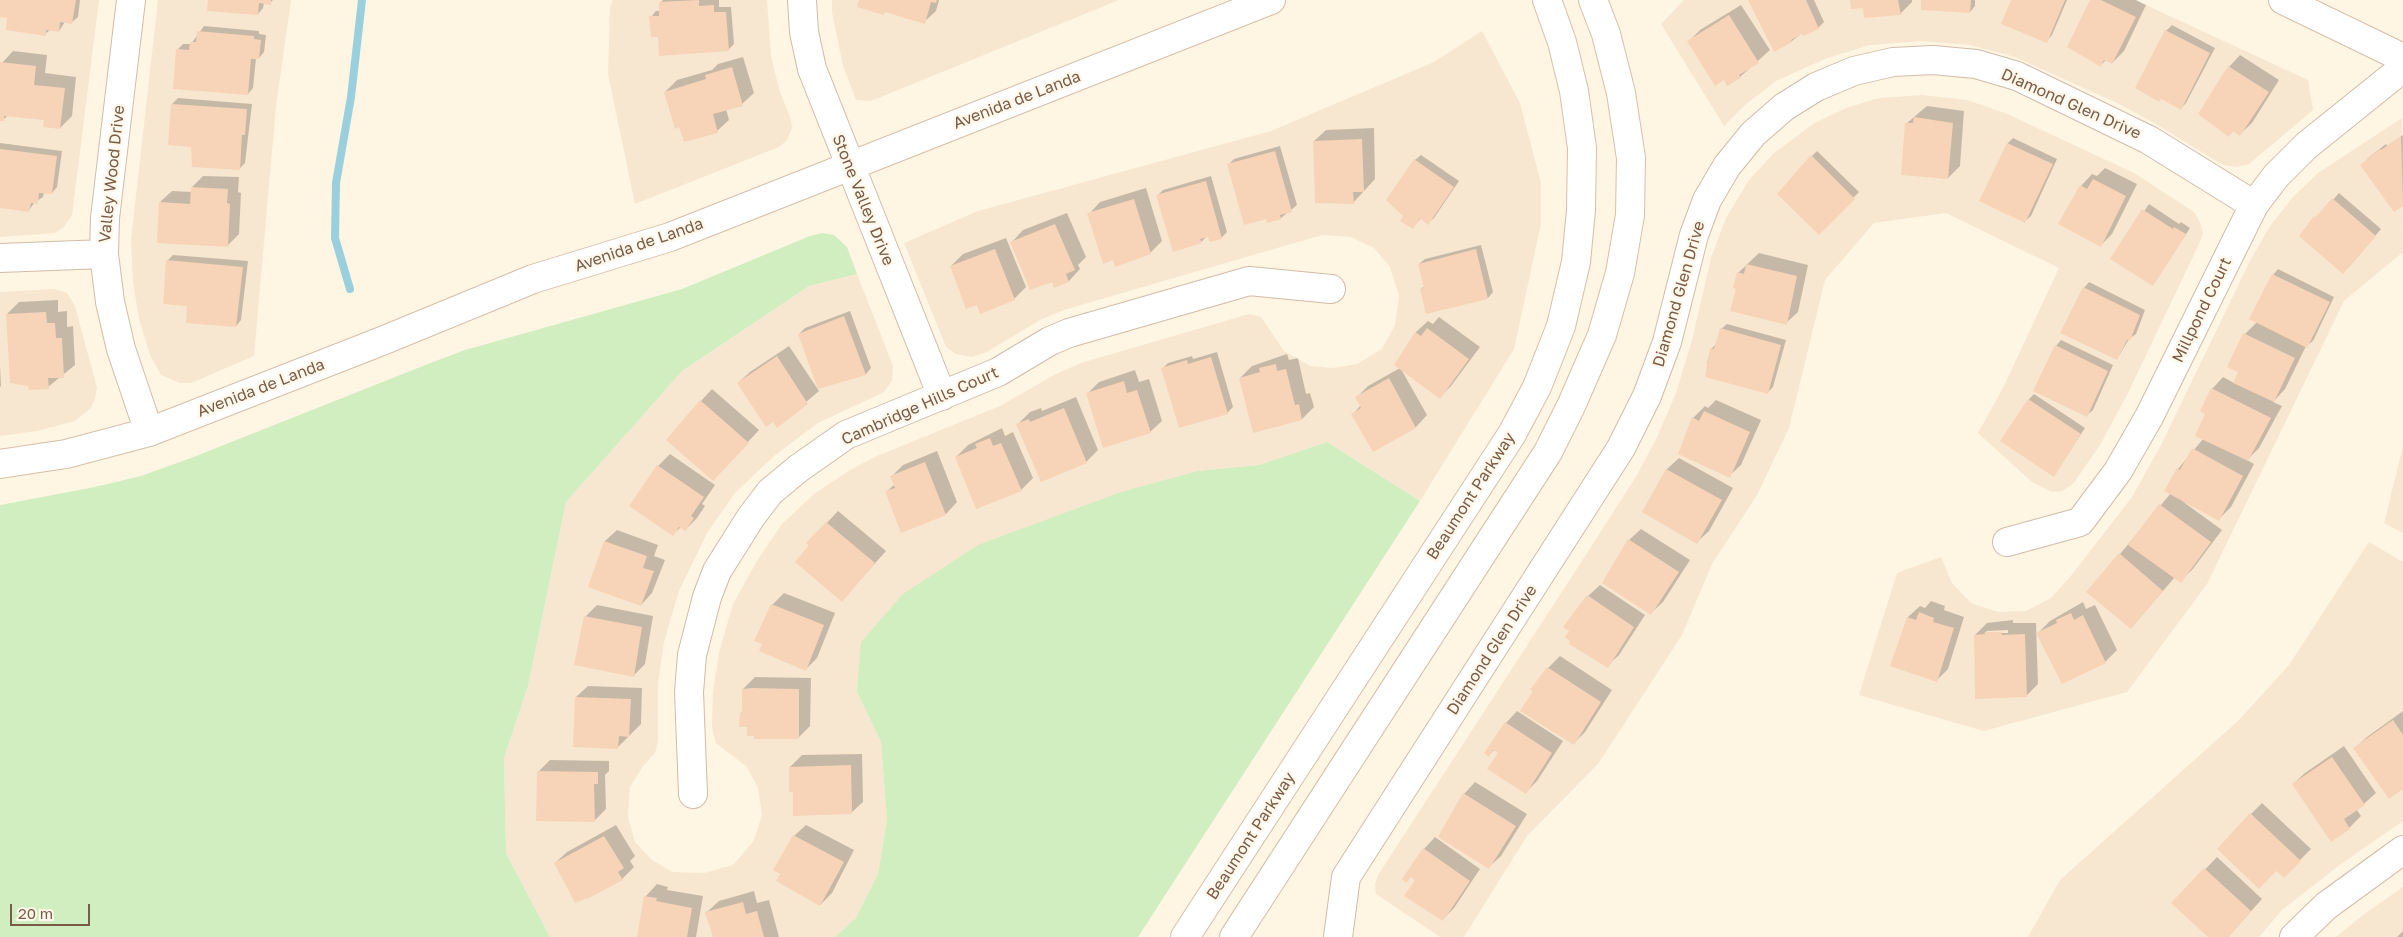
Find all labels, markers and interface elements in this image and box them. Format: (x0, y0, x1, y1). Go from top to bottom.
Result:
street label: Diamond Glen Drive (1998, 65, 2144, 143)
street label: Avenida de Landa (951, 67, 1083, 133)
street label: Valley Wood Drive (95, 104, 129, 244)
street label: Stone Valley Drive (828, 132, 898, 268)
street label: Avenida de Landa (572, 214, 706, 276)
street label: Diamond Glen Drive (1649, 219, 1709, 369)
street label: Millpond Court (2168, 254, 2236, 366)
street label: Avenida de Landa (195, 355, 327, 421)
street label: Cambridge Hills Court (839, 363, 1001, 449)
street label: Beaumont Parkway (1423, 429, 1519, 563)
street label: Diamond Glen Drive (1443, 581, 1541, 719)
street label: Beaumont Parkway (1203, 769, 1299, 903)
scale bar (12, 894, 92, 926)
text: 20 m (18, 904, 53, 922)

